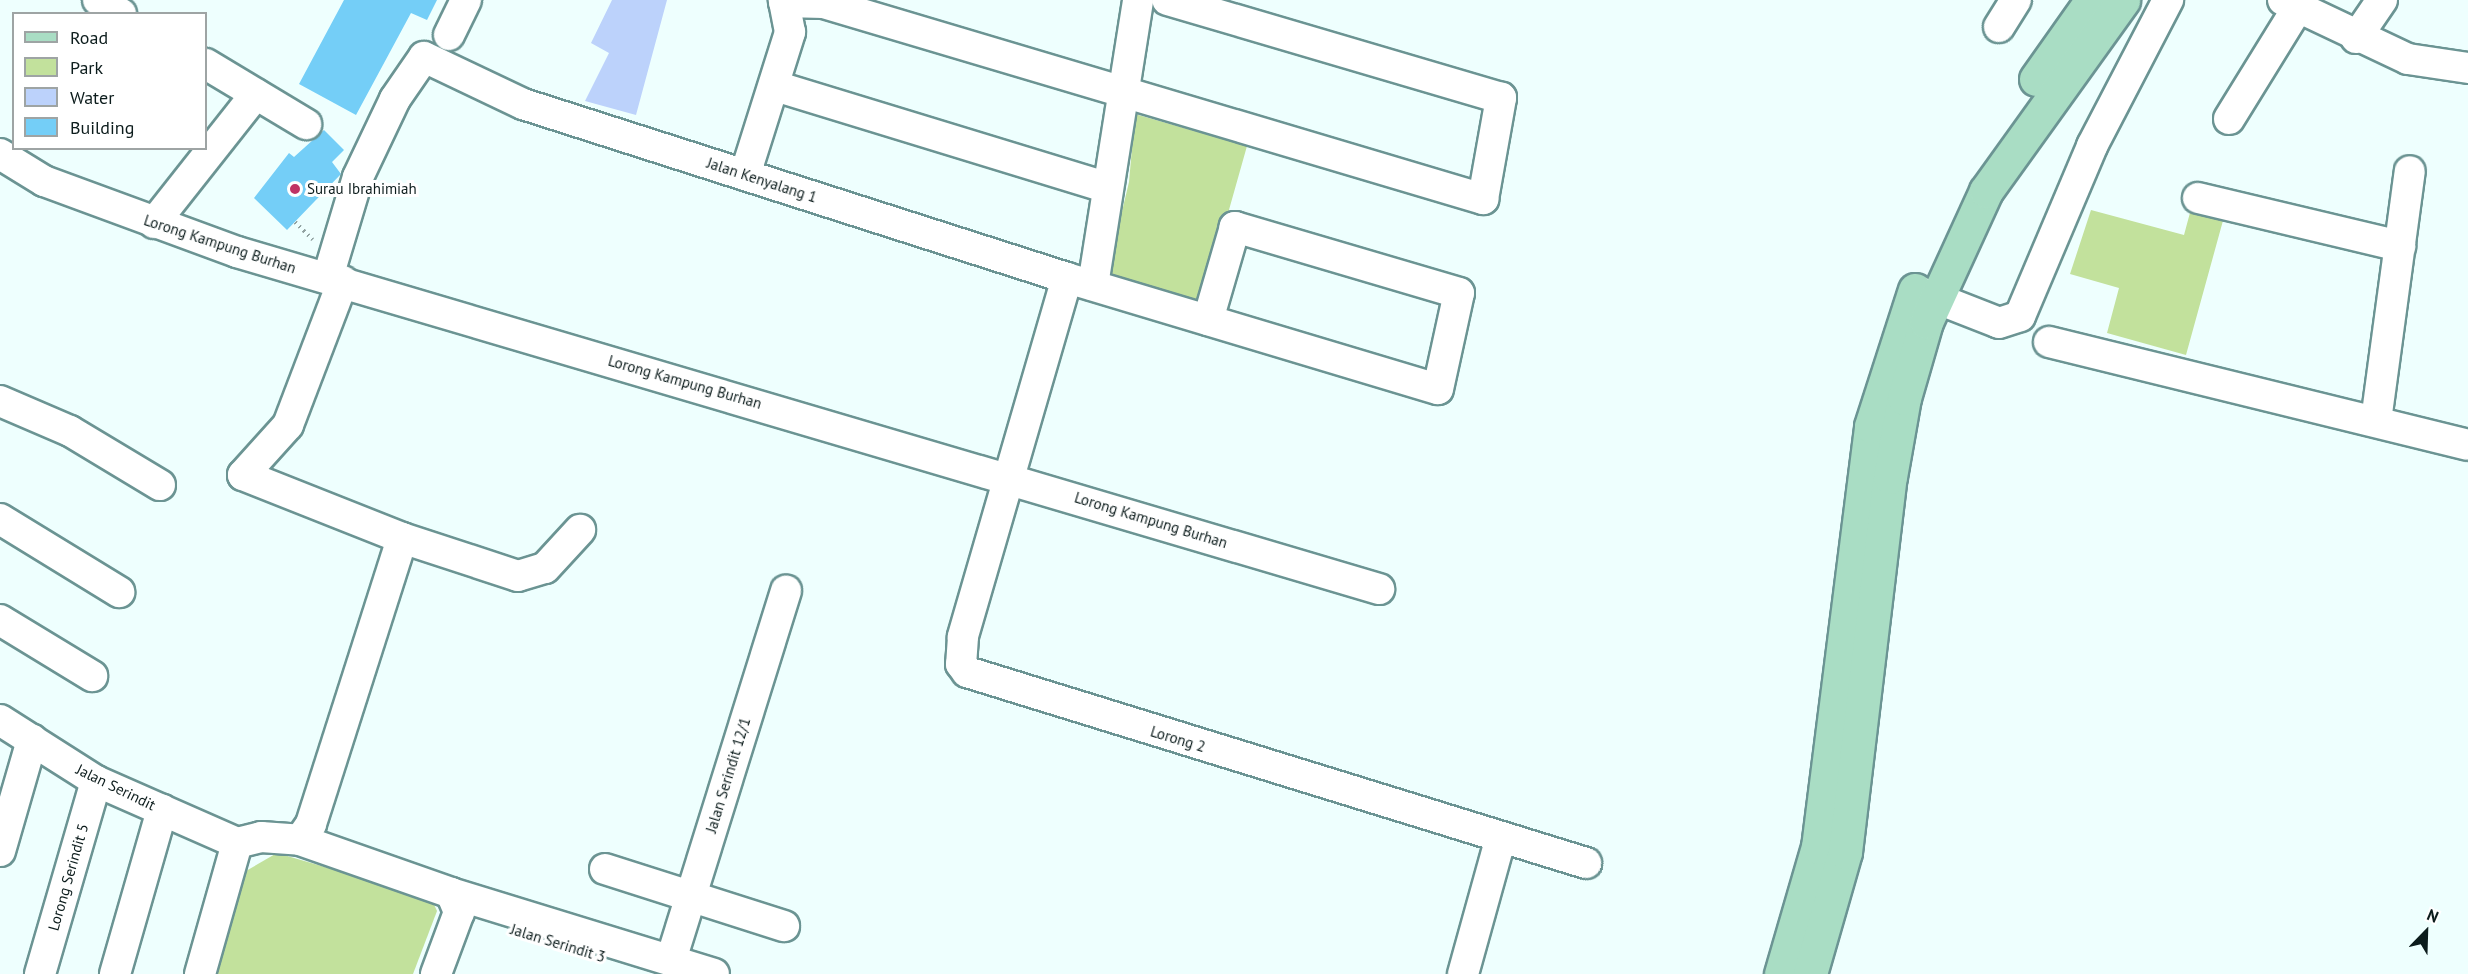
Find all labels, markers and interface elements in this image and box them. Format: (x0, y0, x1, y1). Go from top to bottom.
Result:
legend (12, 12, 207, 150)
text: Road (70, 26, 108, 49)
text: Park (70, 56, 103, 79)
text: Water (70, 86, 114, 109)
text: Building (70, 116, 134, 139)
street label: Jalan Kenyalang 1 (705, 154, 819, 206)
place label: Surau Ibrahimiah (307, 180, 417, 198)
marker: Surau Ibrahimiah (288, 182, 302, 196)
street label: Lorong Kampung Burhan (142, 211, 298, 277)
street label: Lorong Kampung Burhan (606, 351, 764, 413)
street label: Lorong Kampung Burhan (1072, 488, 1230, 552)
street label: Jalan Serindit 12/1 (702, 715, 754, 835)
street label: Lorong 2 (1148, 722, 1208, 756)
street label: Jalan Serindit (73, 760, 159, 814)
street label: Lorong Serindit 5 (44, 821, 92, 933)
north arrow (2396, 902, 2456, 962)
text: N (2424, 904, 2442, 927)
street label: Jalan Serindit 3 (508, 920, 608, 966)

